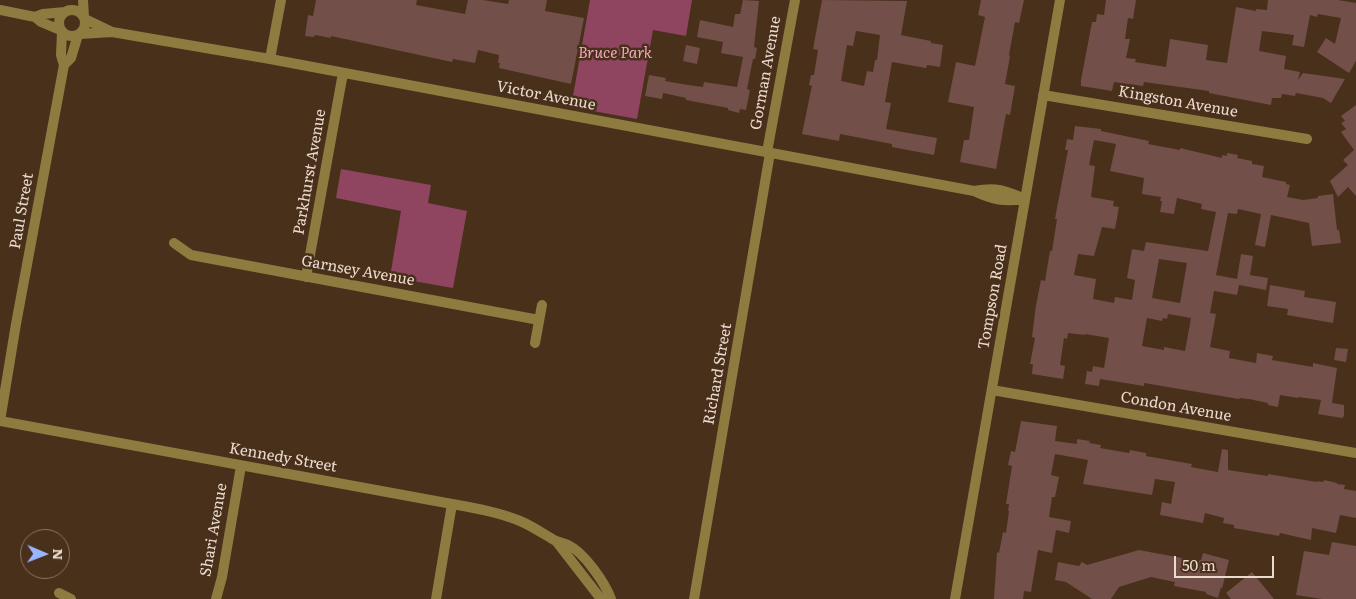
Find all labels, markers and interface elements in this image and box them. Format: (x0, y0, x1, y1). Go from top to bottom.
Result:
street label: Gorman Avenue (747, 15, 785, 131)
park label: Bruce Park (578, 45, 652, 63)
street label: Victor Avenue (495, 78, 597, 114)
street label: Kingston Avenue (1117, 83, 1239, 121)
street label: Parkhurst Avenue (290, 108, 330, 236)
street label: Paul Street (6, 171, 38, 251)
street label: Tompson Road (975, 243, 1011, 351)
street label: Garnsey Avenue (300, 252, 416, 290)
street label: Richard Street (700, 322, 736, 426)
street label: Condon Avenue (1119, 388, 1233, 426)
street label: Kennedy Street (228, 440, 338, 476)
street label: Shari Avenue (197, 482, 231, 578)
north arrow (20, 529, 70, 579)
scale bar (1176, 546, 1276, 578)
text: N (49, 548, 69, 560)
text: 50 m (1182, 553, 1216, 576)

